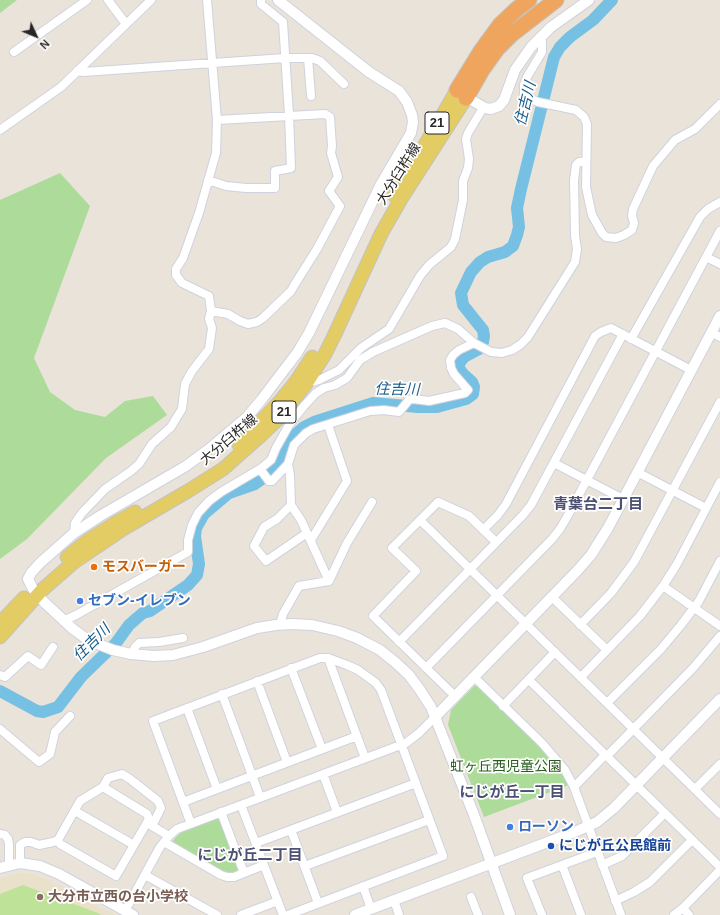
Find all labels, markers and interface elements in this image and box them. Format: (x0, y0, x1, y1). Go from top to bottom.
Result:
north arrow (16, 16, 56, 56)
text: N (38, 37, 52, 51)
water label: 住吉川 (512, 80, 540, 128)
road number: 21 (425, 112, 449, 134)
street label: 大分臼杵線 (373, 140, 425, 208)
water label: 住吉川 (374, 381, 420, 399)
road number: 21 (272, 401, 296, 423)
street label: 大分臼杵線 (197, 411, 261, 469)
district label: 青葉台二丁目 (553, 496, 643, 514)
place label: モスバーガー (102, 559, 186, 575)
marker: モスバーガー (89, 562, 99, 572)
place label: セブン-イレブン (88, 593, 191, 609)
marker: セブン-イレブン (75, 596, 85, 606)
water label: 住吉川 (70, 621, 114, 665)
park label: 虹ヶ丘西児童公園 (450, 759, 562, 775)
district label: にじが丘一丁目 (460, 784, 564, 802)
place label: ローソン (518, 819, 574, 835)
marker: ローソン (505, 822, 515, 832)
place label: にじが丘公民館前 (559, 838, 671, 854)
marker: にじが丘公民館前 (546, 841, 556, 851)
district label: にじが丘二丁目 (198, 847, 302, 865)
place label: 大分市立西の台小学校 (48, 889, 188, 905)
marker: 大分市立西の台小学校 (35, 892, 45, 902)

